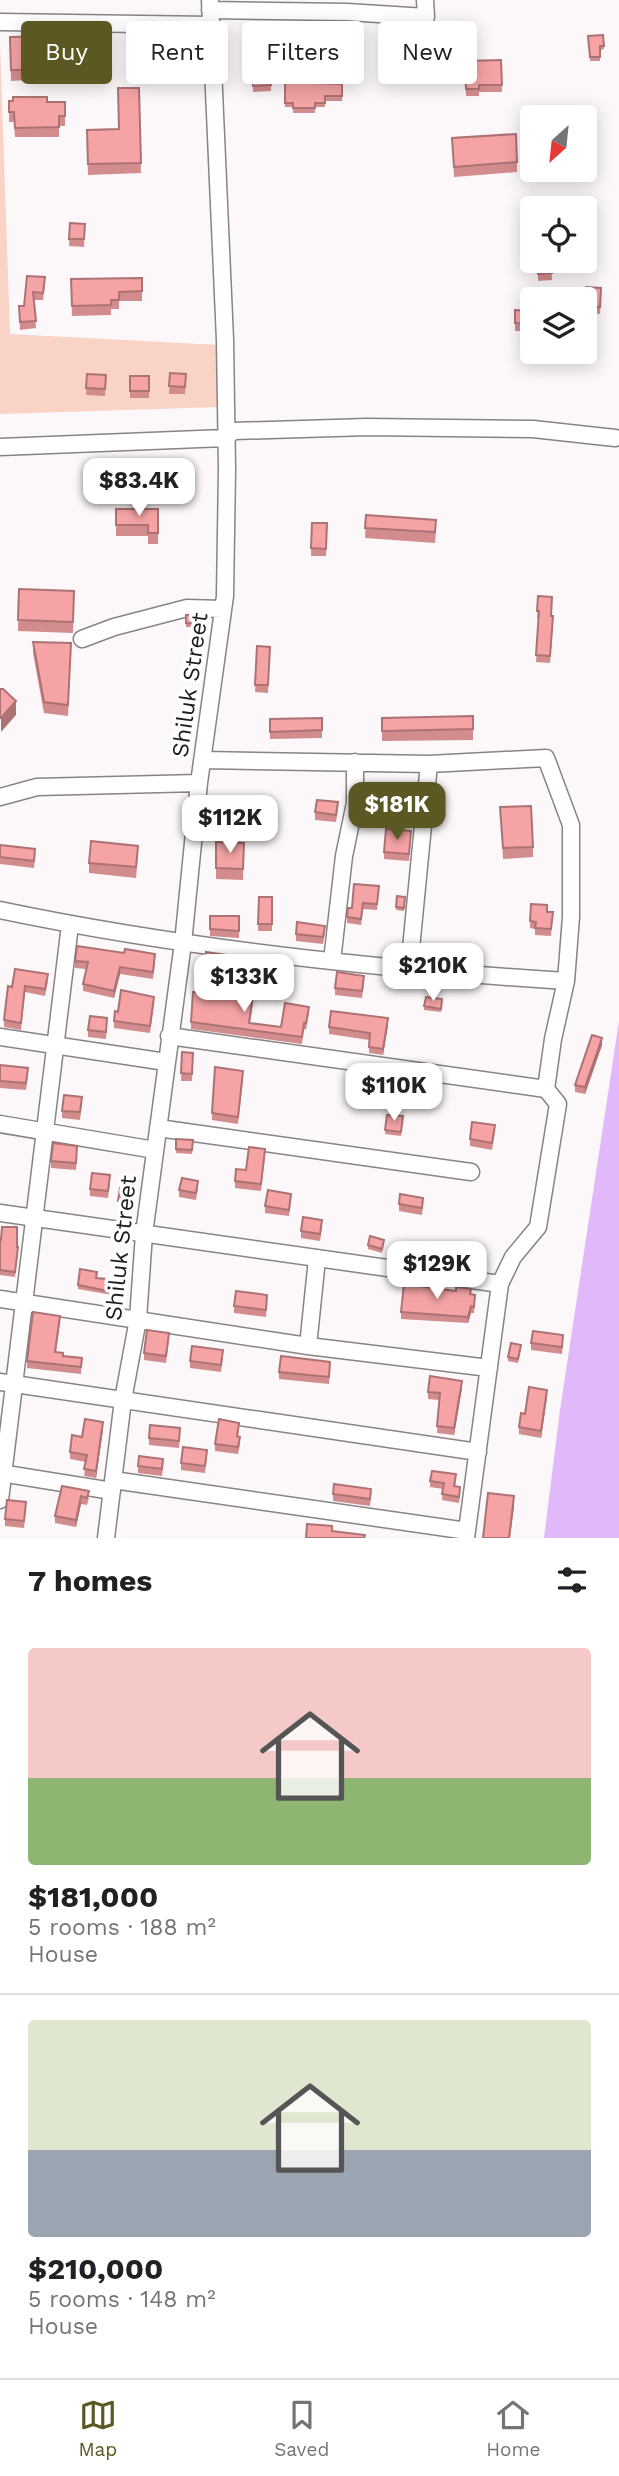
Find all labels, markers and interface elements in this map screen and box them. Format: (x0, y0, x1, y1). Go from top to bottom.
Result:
chip: Buy (21, 21, 112, 84)
chip: Rent (126, 21, 228, 84)
chip: Filters (242, 21, 364, 84)
chip: New (378, 21, 477, 84)
north arrow (520, 105, 597, 182)
map controls (520, 105, 597, 364)
button: locate (520, 196, 597, 273)
button: layers (520, 287, 597, 364)
pin: $83.4K (82, 458, 196, 518)
text: $83.4K (99, 467, 179, 494)
street label: Shiluk Street (166, 611, 214, 759)
pin: $181K (348, 782, 446, 842)
text: $181K (365, 791, 429, 818)
pin: $112K (181, 796, 279, 855)
text: $112K (198, 804, 262, 831)
pin: $210K (384, 944, 482, 1003)
text: $210K (398, 952, 468, 979)
pin: $133K (195, 954, 293, 1014)
text: $133K (210, 963, 278, 990)
pin: $110K (345, 1064, 443, 1123)
text: $110K (361, 1072, 427, 1099)
street label: Shiluk Street (100, 1174, 142, 1322)
pin: $129K (388, 1242, 486, 1301)
text: $129K (403, 1250, 471, 1277)
icon: filters (553, 1561, 591, 1599)
text: 7 homes (28, 1563, 152, 1598)
icon: home (247, 1693, 373, 1819)
text: $181,000 (28, 1879, 158, 1914)
text: 5 rooms · 188 m² (28, 1914, 216, 1941)
text: House (28, 1941, 98, 1968)
icon: home (247, 2065, 373, 2191)
text: $210,000 (28, 2251, 163, 2286)
text: 5 rooms · 148 m² (28, 2286, 216, 2313)
text: House (28, 2313, 98, 2340)
tab: Map (78, 2396, 117, 2461)
tab: Saved (274, 2396, 329, 2461)
tab: Home (486, 2396, 541, 2461)

